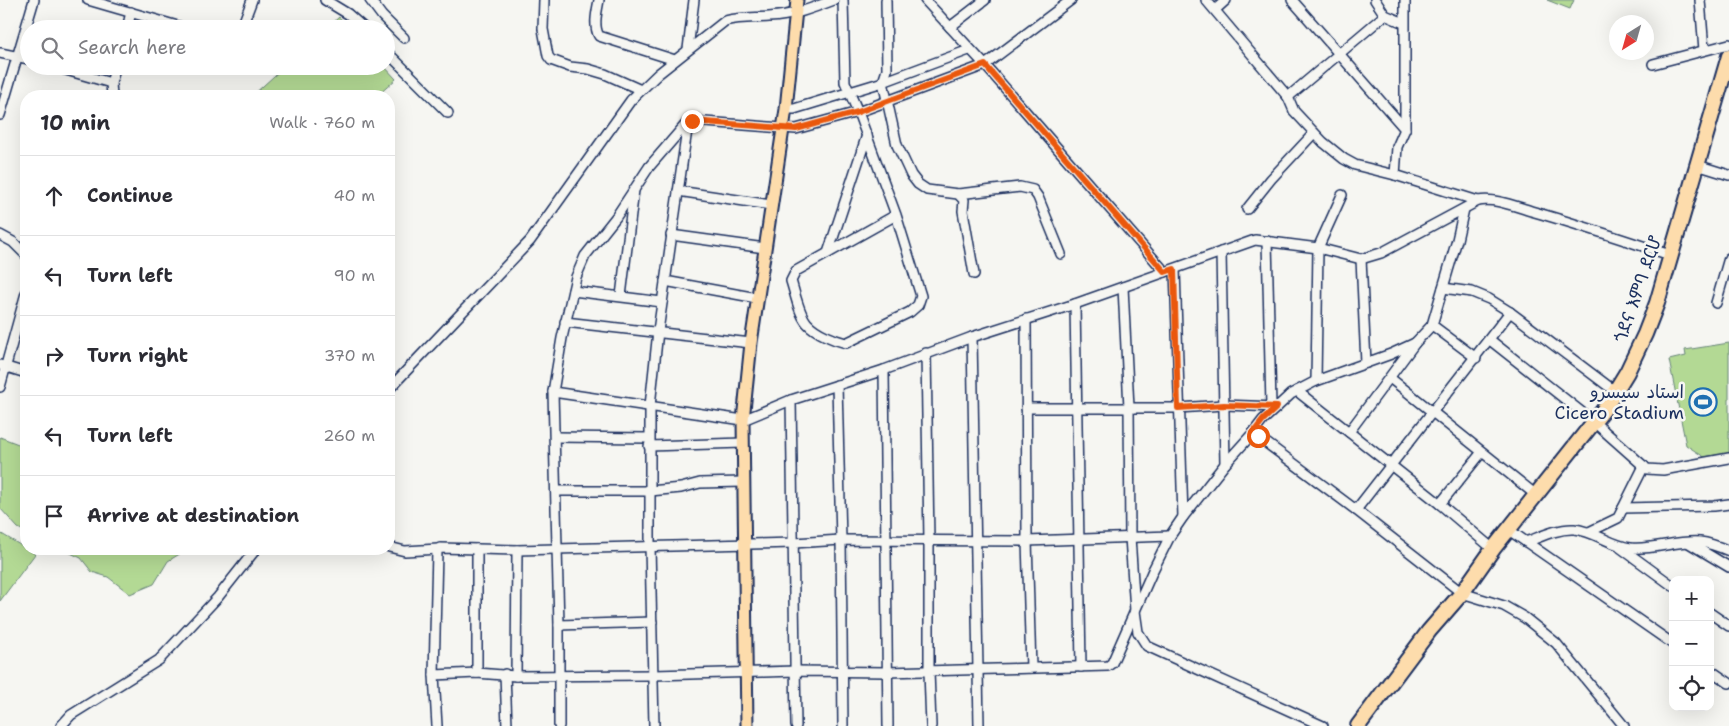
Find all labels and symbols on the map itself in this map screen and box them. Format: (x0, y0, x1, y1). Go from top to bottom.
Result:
north arrow (1609, 15, 1654, 60)
route end (681, 110, 704, 133)
street label: ጎደና እምባ ደርሆ (1609, 232, 1668, 346)
place label: استاد سيسرو Cicero Stadium (1555, 380, 1684, 425)
sports icon: استاد سيسرو Cicero Stadium (1688, 387, 1718, 417)
route start (1247, 425, 1270, 448)

